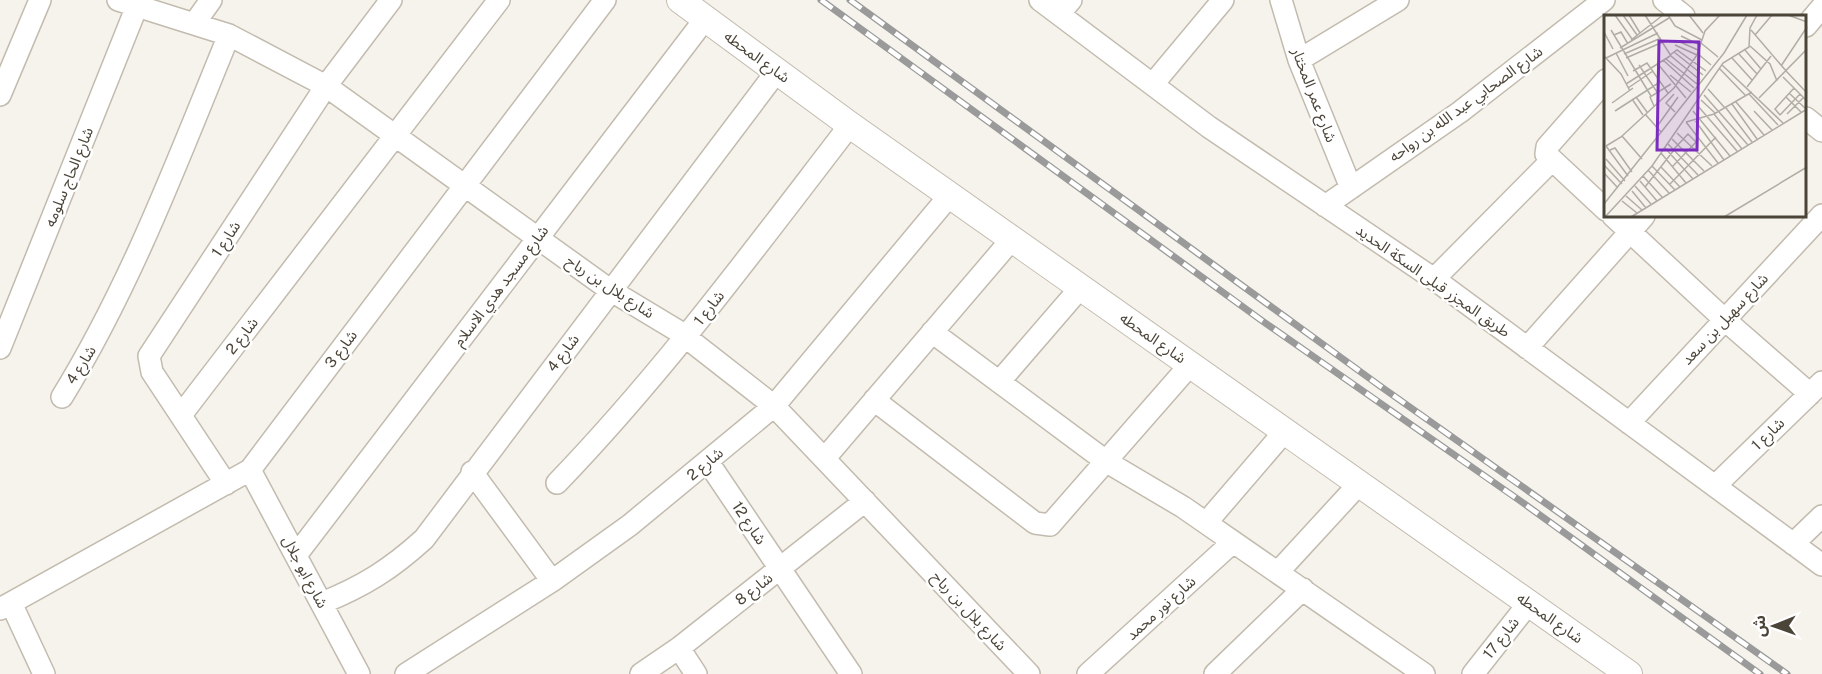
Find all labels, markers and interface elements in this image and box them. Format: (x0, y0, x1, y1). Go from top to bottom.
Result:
inset map (1604, 15, 1807, 218)
street label: شارع المحطه (719, 27, 793, 89)
street label: شارع الصحابي عبد الله بن رواحه (1386, 42, 1548, 168)
street label: شارع عمر المختار (1285, 44, 1340, 146)
street label: شارع الحاج سلومه (41, 124, 100, 231)
street label: شارع 1 (208, 218, 247, 262)
street label: طريق المجزر قبلى السكة الحديد (1352, 221, 1514, 342)
street label: شارع مسجد هدي الاسلام (450, 222, 555, 352)
street label: شارع بلال بن رباح (561, 252, 658, 325)
street label: شارع سهيل بن سعد (1678, 269, 1774, 371)
street label: شارع 1 (690, 287, 731, 331)
street label: شارع المحطه (1115, 309, 1190, 370)
street label: شارع 2 (222, 314, 264, 360)
street label: شارع 3 (321, 326, 363, 373)
street label: شارع 4 (543, 330, 585, 377)
street label: شارع 4 (62, 342, 103, 389)
street label: شارع 1 (1748, 414, 1791, 456)
street label: شارع 2 (683, 444, 729, 487)
street label: شارع 12 (726, 498, 770, 550)
street label: شارع ابو جلال (276, 533, 332, 613)
street label: شارع بلال بن رباح (926, 568, 1010, 657)
street label: شارع 8 (732, 569, 778, 612)
street label: شارع نور محمد (1123, 572, 1202, 646)
street label: شارع المحطه (1512, 589, 1587, 650)
north arrow (1744, 596, 1804, 656)
street label: شارع 17 (1479, 613, 1525, 664)
text: ش (1750, 615, 1769, 637)

